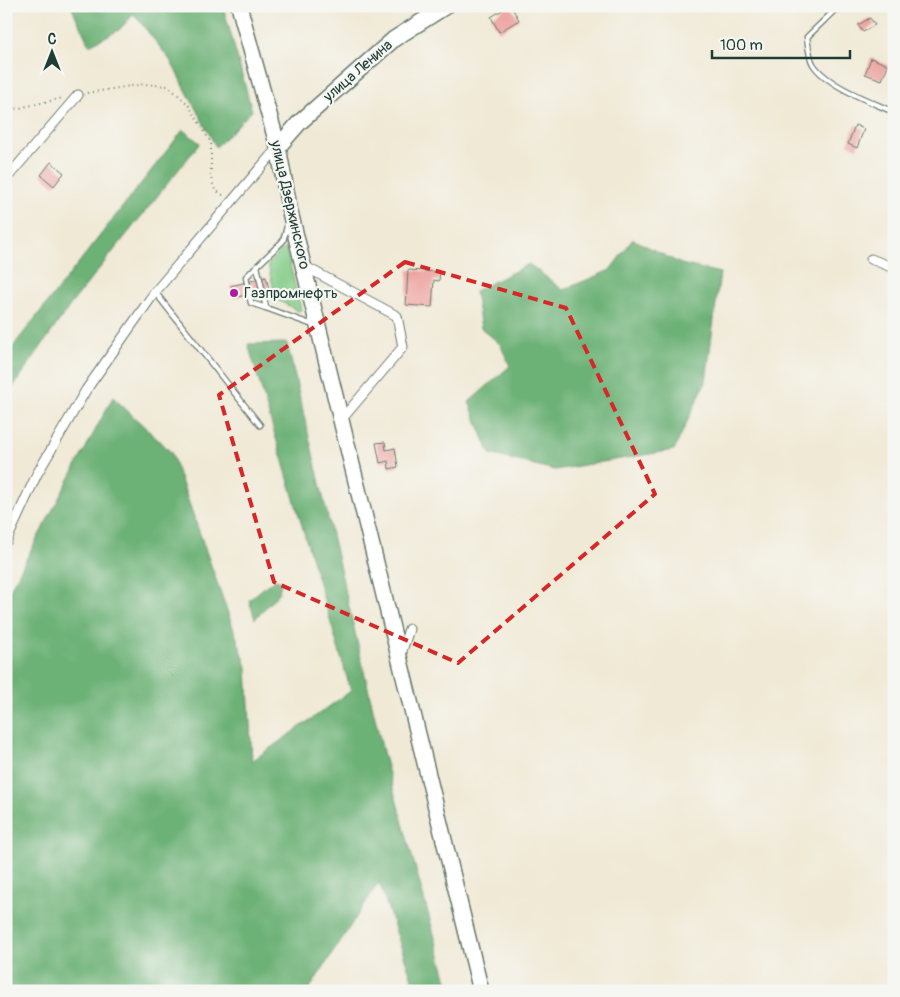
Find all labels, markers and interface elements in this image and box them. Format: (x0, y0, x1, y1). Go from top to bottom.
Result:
north arrow (28, 28, 78, 78)
scale bar (712, 28, 850, 60)
text: С (48, 31, 57, 48)
street label: улица Ленина (319, 36, 397, 107)
text: 100 m (720, 36, 763, 55)
street label: улица Дзержинского (266, 138, 314, 271)
place label: Газпромнефть (244, 284, 338, 303)
marker: Газпромнефть (228, 287, 240, 299)

